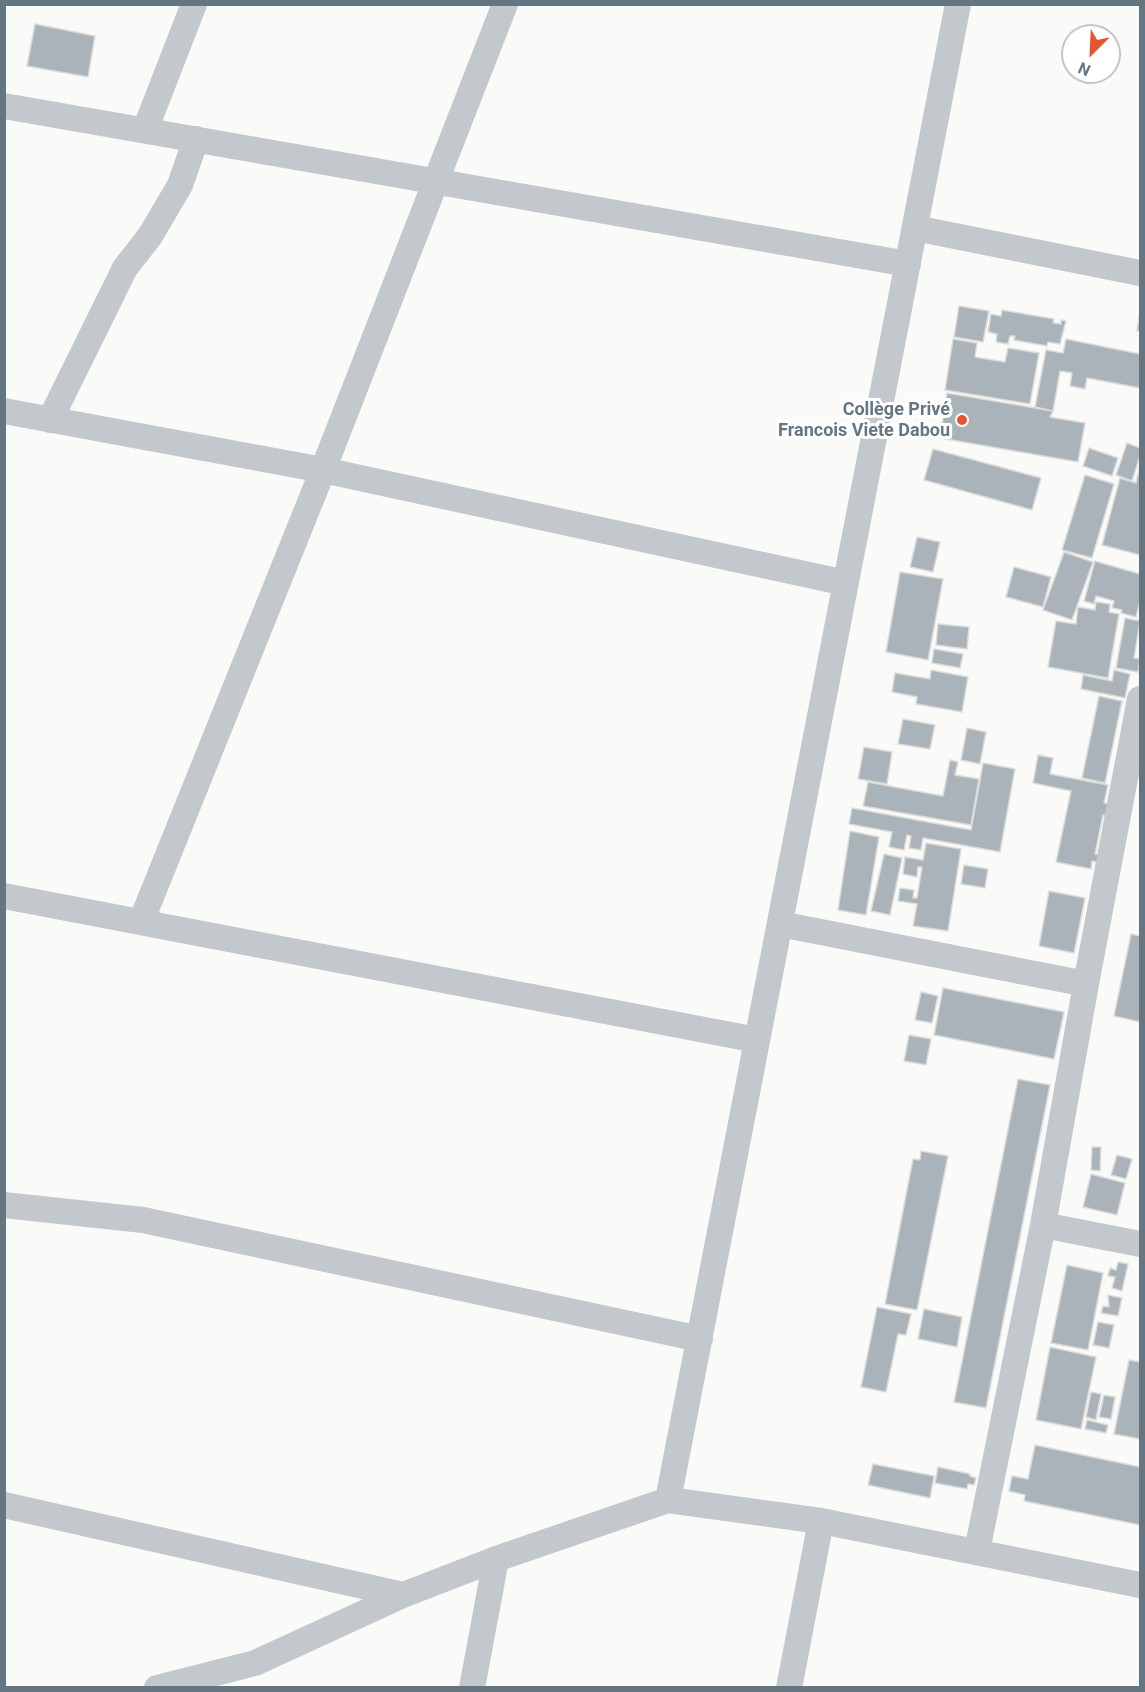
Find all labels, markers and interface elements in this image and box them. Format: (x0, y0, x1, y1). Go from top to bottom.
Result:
north arrow (1061, 24, 1121, 84)
text: N (1075, 58, 1093, 80)
place label: Collège Privé Francois Viete Dabou (778, 399, 950, 442)
marker: Collège Privé Francois Viete Dabou (955, 413, 969, 427)

